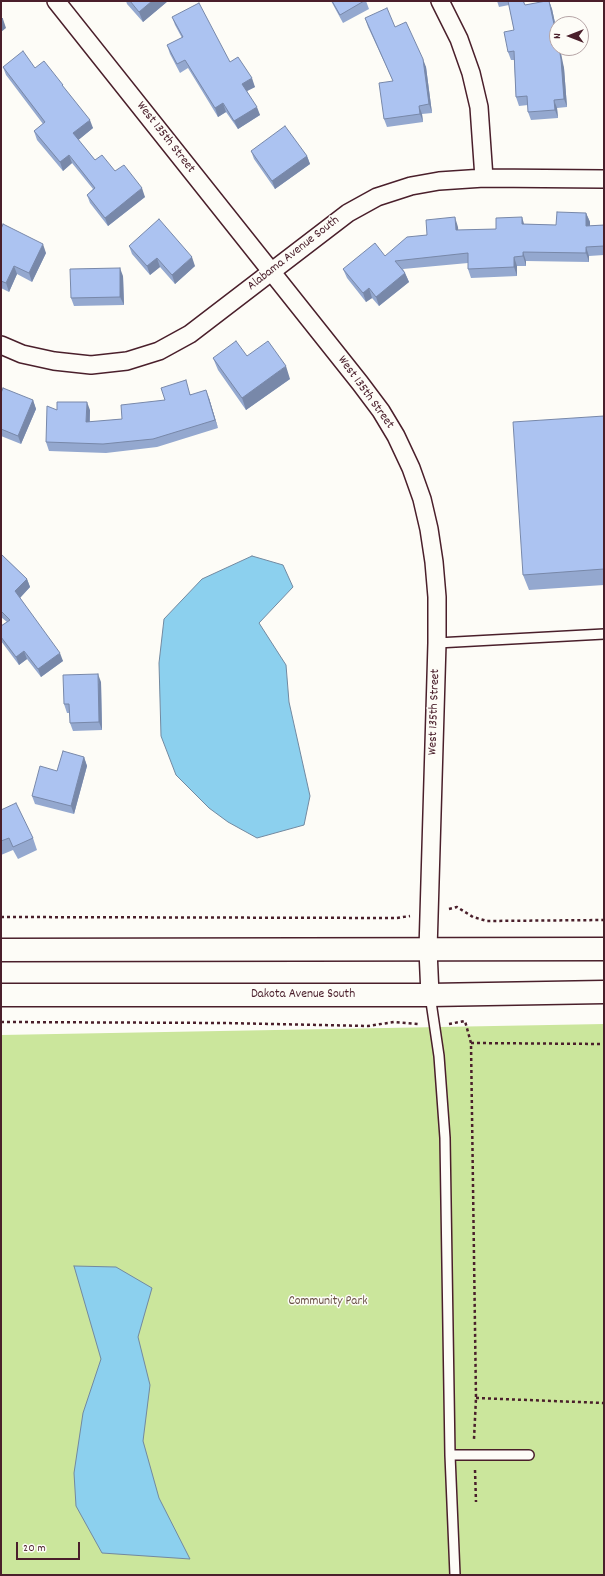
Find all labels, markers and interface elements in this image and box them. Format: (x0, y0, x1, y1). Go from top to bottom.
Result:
north arrow (549, 16, 589, 56)
text: N (550, 33, 566, 39)
street label: West 135th Street (132, 99, 198, 177)
street label: Alabama Avenue South (245, 213, 343, 295)
street label: West 135th Street (333, 353, 397, 433)
street label: West 135th Street (426, 669, 444, 755)
street label: Dakota Avenue South (251, 987, 355, 1003)
park label: Community Park (288, 1294, 368, 1310)
scale bar (18, 1534, 82, 1560)
text: 20 m (23, 1540, 46, 1557)

